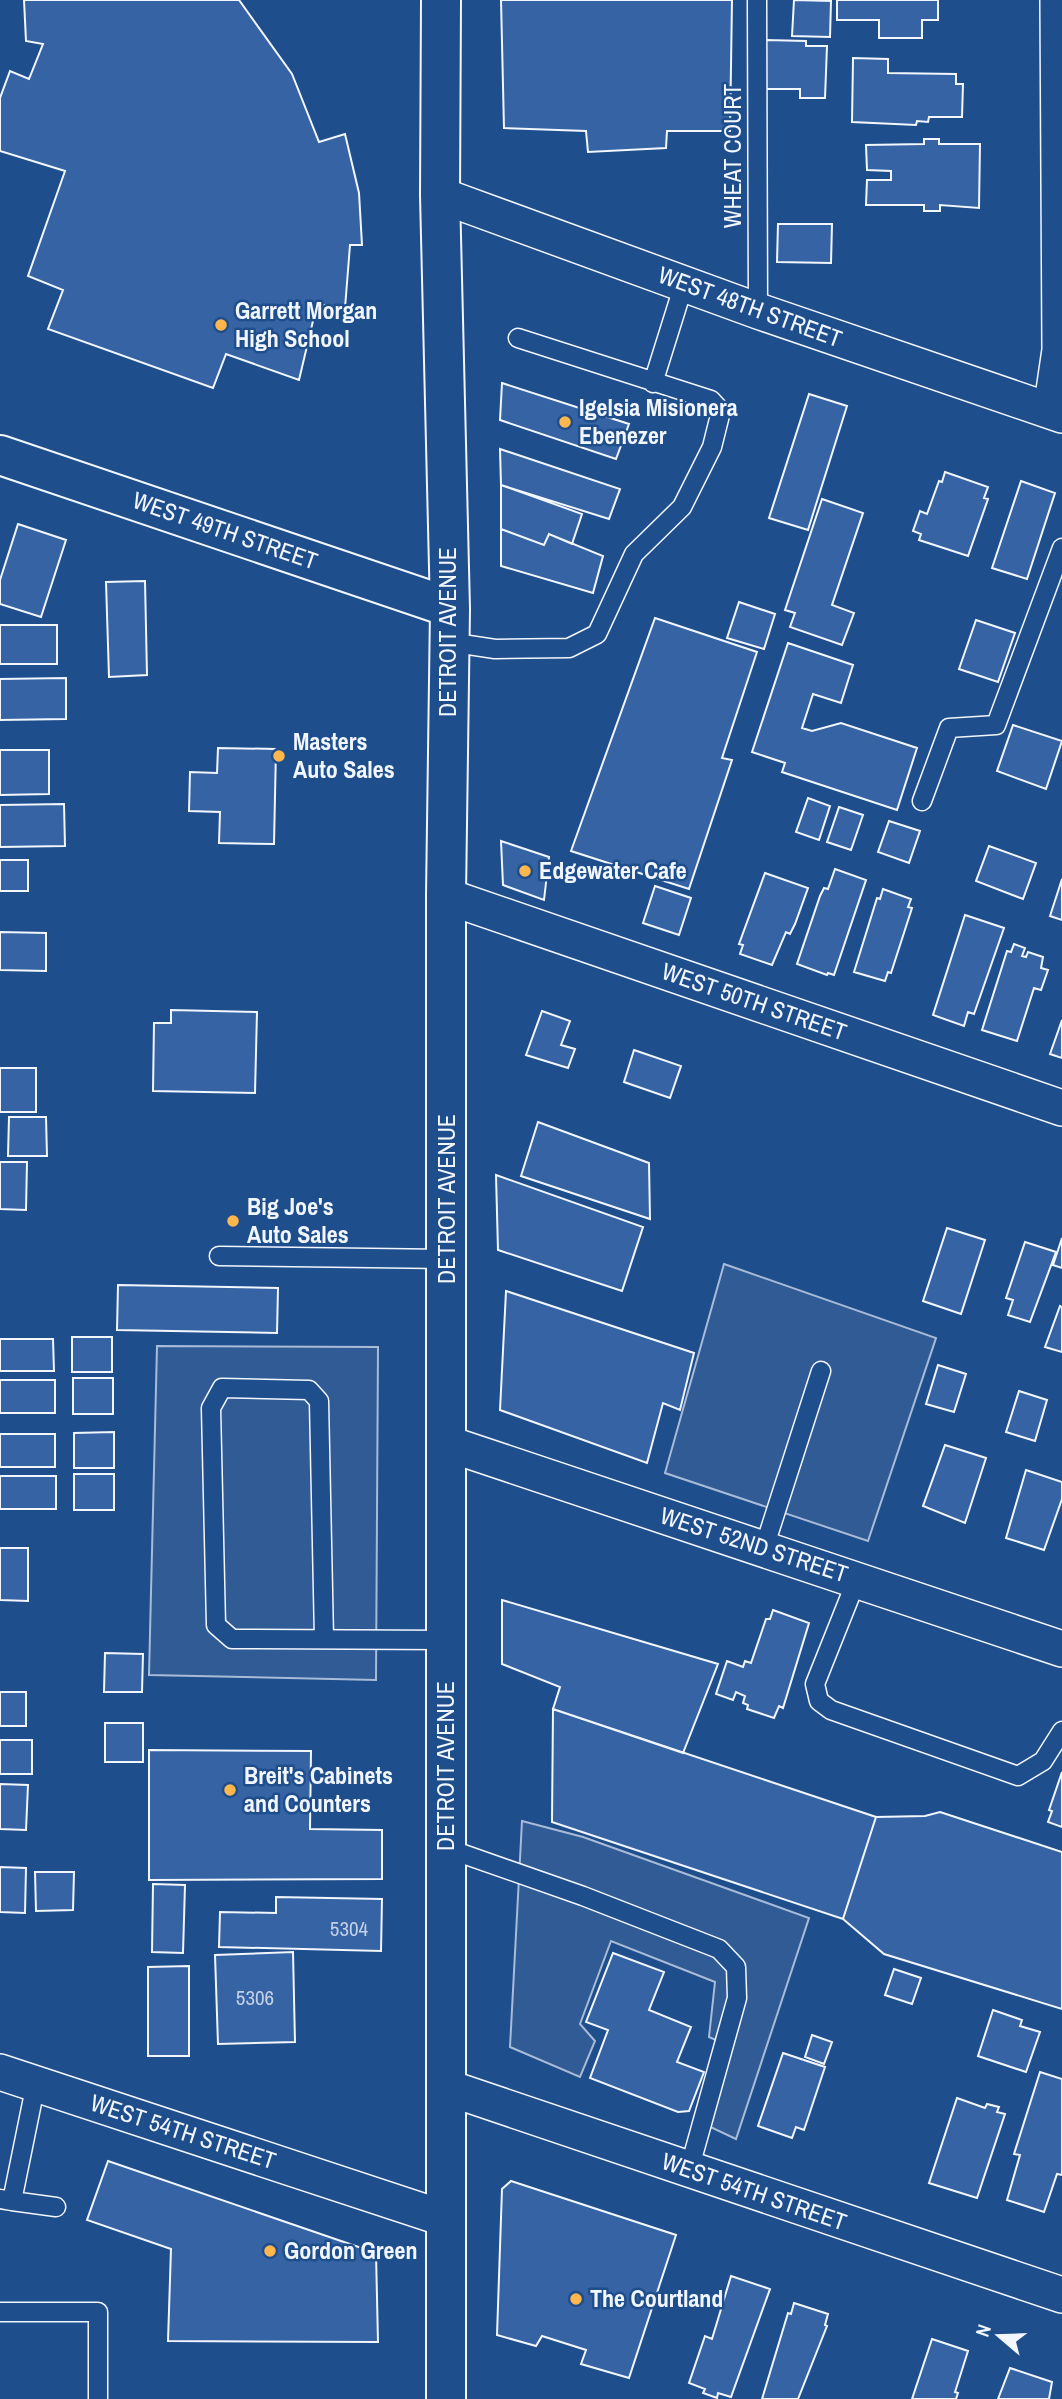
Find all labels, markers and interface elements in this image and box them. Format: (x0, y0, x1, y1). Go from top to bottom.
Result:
street label: WHEAT COURT (716, 84, 748, 228)
street label: WEST 48TH STREET (654, 258, 847, 354)
place label: Garrett Morgan High School (235, 294, 377, 354)
marker: Garrett Morgan High School (213, 317, 229, 333)
place label: Igelsia Misionera Ebenezer (579, 391, 738, 451)
marker: Igelsia Misionera Ebenezer (557, 414, 573, 430)
street label: WEST 49TH STREET (129, 483, 322, 577)
street label: DETROIT AVENUE (431, 547, 463, 717)
place label: Masters Auto Sales (293, 725, 395, 785)
marker: Masters Auto Sales (271, 748, 287, 764)
place label: Edgewater Cafe (539, 854, 687, 886)
marker: Edgewater Cafe (517, 863, 533, 879)
street label: WEST 50TH STREET (658, 954, 851, 1048)
street label: DETROIT AVENUE (430, 1114, 462, 1284)
place label: Big Joe's Auto Sales (247, 1190, 349, 1250)
marker: Big Joe's Auto Sales (225, 1213, 241, 1229)
street label: WEST 52ND STREET (656, 1499, 852, 1589)
street label: DETROIT AVENUE (429, 1681, 461, 1851)
place label: Breit's Cabinets and Counters (244, 1759, 393, 1819)
marker: Breit's Cabinets and Counters (222, 1782, 238, 1798)
house number: 5304 (330, 1914, 369, 1943)
house number: 5306 (236, 1983, 274, 2012)
street label: WEST 54TH STREET (86, 2086, 280, 2176)
street label: WEST 54TH STREET (658, 2144, 851, 2238)
place label: Gordon Green (284, 2234, 417, 2266)
marker: Gordon Green (262, 2243, 278, 2259)
place label: The Courtland (590, 2282, 723, 2314)
marker: The Courtland (568, 2291, 584, 2307)
north arrow (964, 2301, 1034, 2371)
text: N (969, 2321, 997, 2340)

